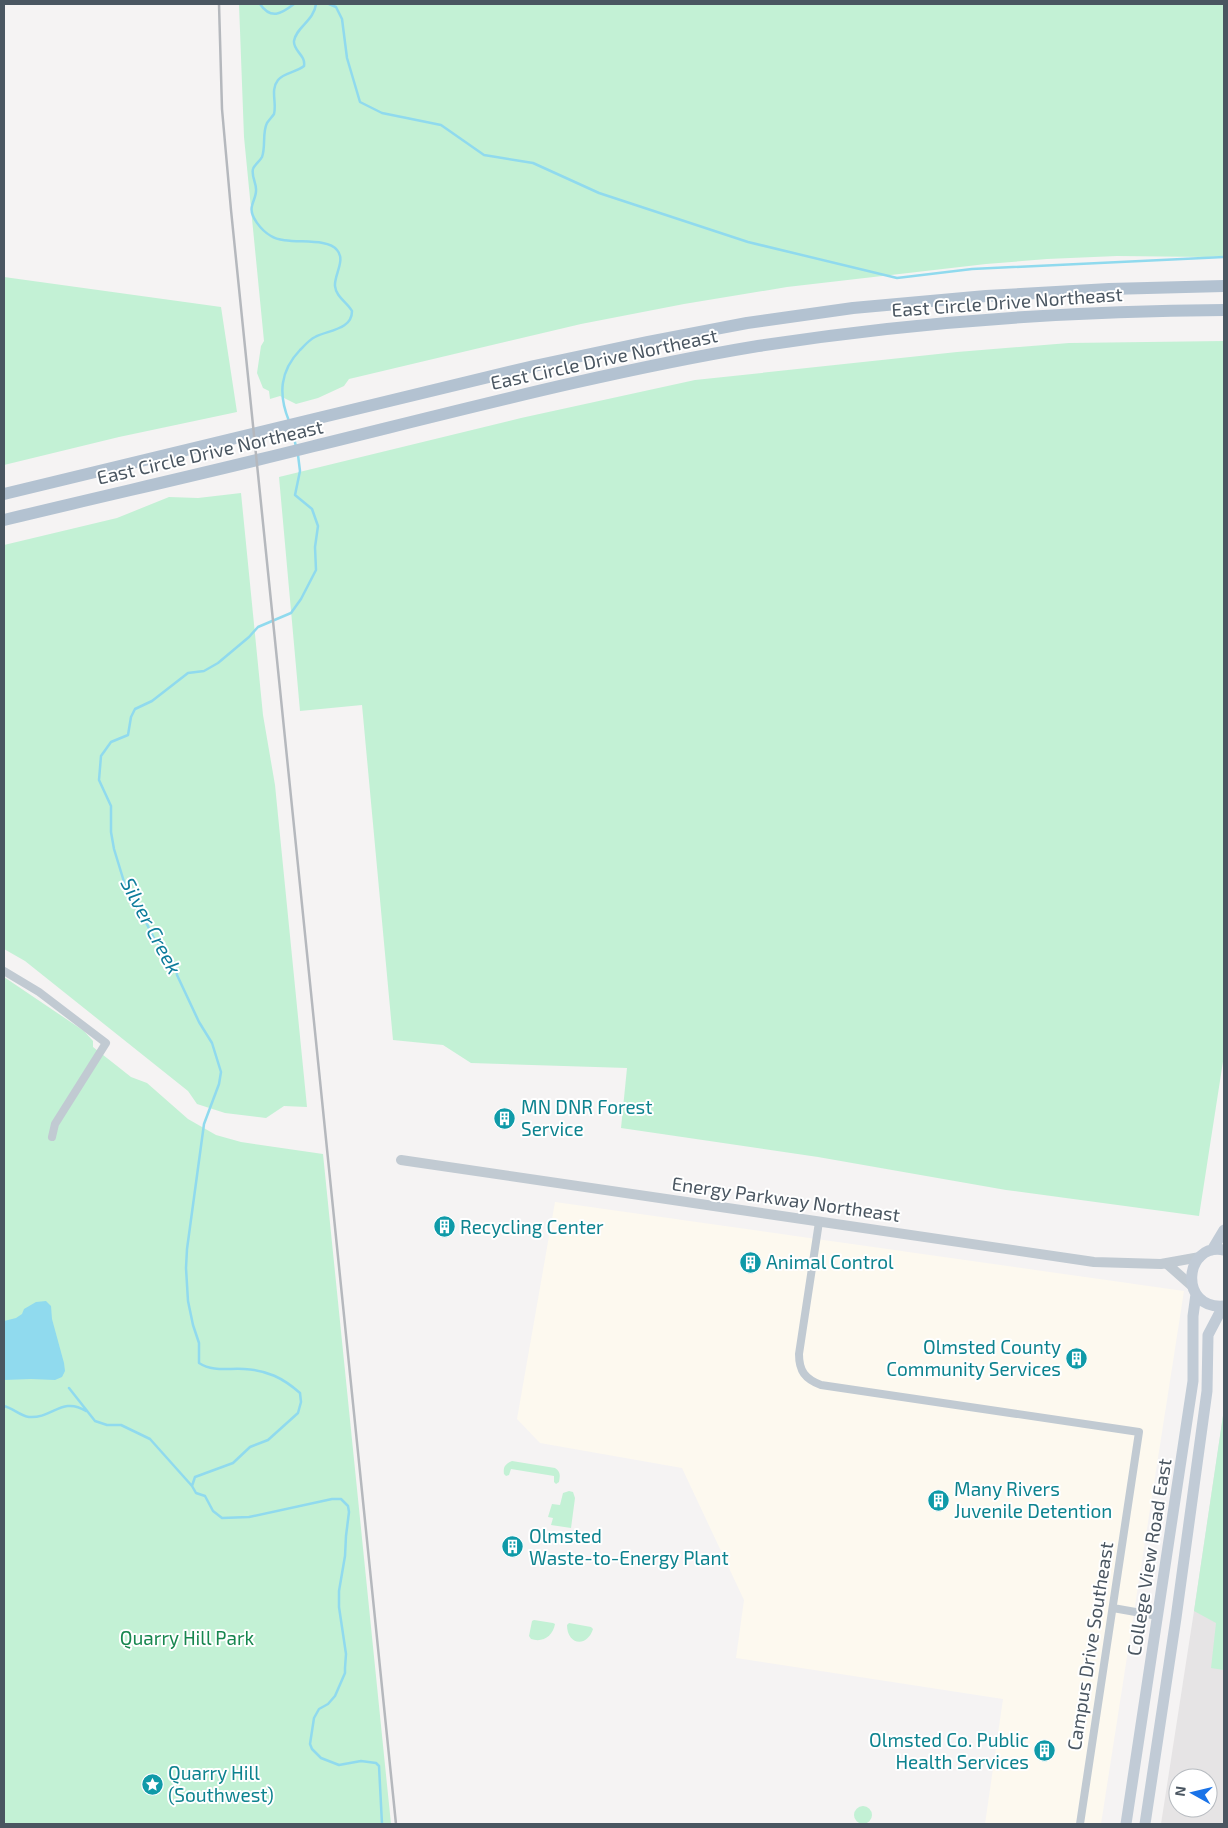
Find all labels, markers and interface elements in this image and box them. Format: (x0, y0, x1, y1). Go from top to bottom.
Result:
street label: East Circle Drive Northeast (891, 282, 1123, 321)
street label: East Circle Drive Northeast (488, 323, 719, 394)
street label: East Circle Drive Northeast (95, 414, 325, 489)
water label: Silver Creek (116, 873, 187, 978)
place label: MN DNR Forest Service (521, 1095, 652, 1140)
building icon: MN DNR Forest Service (493, 1106, 517, 1130)
street label: Energy Parkway Northeast (670, 1171, 902, 1226)
building icon: Recycling Center (432, 1215, 456, 1239)
place label: Recycling Center (460, 1215, 604, 1238)
building icon: Animal Control (738, 1250, 762, 1274)
place label: Animal Control (766, 1250, 894, 1273)
place label: Olmsted County Community Services (886, 1335, 1061, 1380)
building icon: Olmsted County Community Services (1065, 1346, 1089, 1370)
street label: College View Road East (1122, 1457, 1175, 1657)
place label: Many Rivers Juvenile Detention (954, 1477, 1112, 1522)
building icon: Many Rivers Juvenile Detention (926, 1488, 950, 1512)
place label: Olmsted Waste-to-Energy Plant (529, 1524, 729, 1569)
building icon: Olmsted Waste-to-Energy Plant (501, 1535, 525, 1559)
street label: Campus Drive Southeast (1062, 1540, 1117, 1752)
park label: Quarry Hill Park (120, 1626, 255, 1649)
place label: Olmsted Co. Public Health Services (869, 1728, 1029, 1773)
building icon: Olmsted Co. Public Health Services (1033, 1739, 1057, 1763)
place label: Quarry Hill (Southwest) (168, 1761, 274, 1806)
north arrow (1168, 1768, 1218, 1818)
place icon: Quarry Hill (Southwest) (140, 1772, 164, 1796)
text: N (1171, 1785, 1189, 1797)

